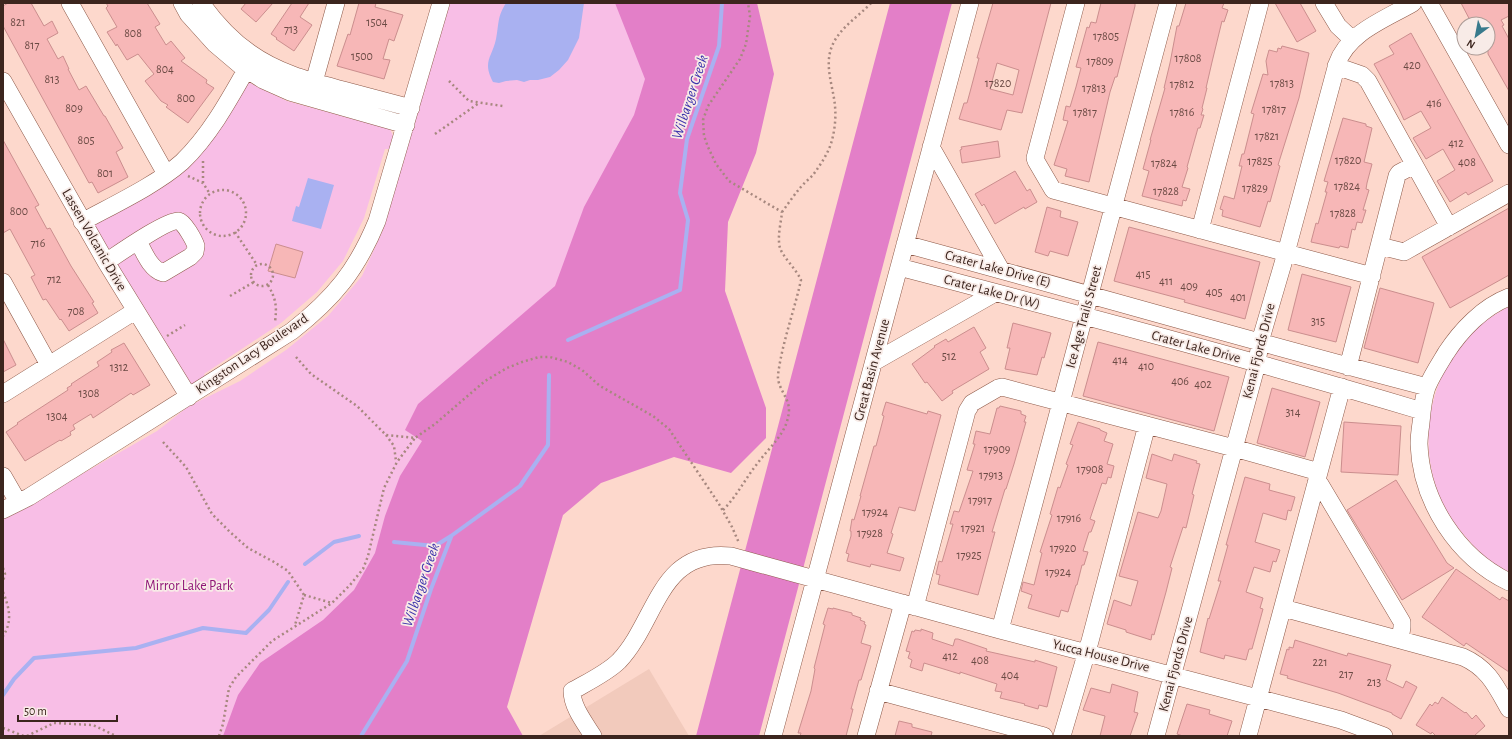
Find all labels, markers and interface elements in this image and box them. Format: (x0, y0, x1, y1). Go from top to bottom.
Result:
house number: 821 (10, 16, 26, 28)
house number: 1504 (366, 16, 388, 28)
north arrow (1456, 16, 1496, 56)
house number: 713 (284, 23, 298, 35)
house number: 808 (124, 27, 142, 39)
house number: 17805 (1093, 30, 1119, 42)
text: N (1465, 37, 1477, 51)
house number: 817 (25, 39, 39, 51)
house number: 1500 (351, 50, 373, 62)
house number: 17808 (1175, 52, 1202, 64)
water label: Wilbarger Creek (669, 53, 711, 141)
house number: 17809 (1087, 55, 1114, 67)
house number: 420 (1403, 59, 1421, 71)
house number: 804 (156, 63, 174, 75)
house number: 813 (45, 73, 59, 85)
house number: 17820 (985, 77, 1011, 89)
house number: 17813 (1270, 77, 1294, 89)
house number: 17812 (1170, 78, 1195, 90)
house number: 17813 (1082, 82, 1106, 94)
house number: 800 (177, 92, 195, 104)
house number: 416 (1426, 97, 1442, 109)
house number: 809 (65, 102, 83, 114)
house number: 17817 (1262, 103, 1286, 115)
house number: 17817 (1073, 106, 1097, 118)
house number: 17816 (1170, 106, 1195, 118)
house number: 17821 (1255, 130, 1279, 142)
house number: 805 (77, 134, 95, 146)
house number: 412 (1448, 137, 1464, 149)
house number: 17820 (1335, 154, 1361, 166)
house number: 17825 (1247, 155, 1273, 167)
house number: 408 (1458, 156, 1476, 168)
house number: 17824 (1151, 157, 1177, 169)
house number: 801 (97, 167, 113, 179)
house number: 17824 (1334, 180, 1360, 192)
house number: 17829 (1242, 182, 1268, 194)
house number: 17828 (1153, 185, 1179, 197)
street label: Lassen Volcanic Drive (59, 187, 129, 293)
house number: 800 (10, 205, 28, 217)
house number: 17828 (1330, 207, 1356, 219)
house number: 716 (31, 237, 46, 249)
street label: Crater Lake Drive (E) (943, 248, 1053, 290)
street label: Ice Age Trails Street (1064, 264, 1105, 370)
house number: 415 (1136, 268, 1150, 280)
street label: Crater Lake Dr (W) (942, 272, 1042, 312)
house number: 712 (47, 273, 62, 285)
house number: 411 (1159, 275, 1173, 287)
house number: 409 (1180, 280, 1198, 292)
house number: 405 (1205, 286, 1223, 298)
house number: 401 (1230, 291, 1246, 303)
street label: Kenai Fjords Drive (1240, 302, 1278, 400)
house number: 708 (67, 305, 85, 317)
street label: Kingston Lacy Boulevard (193, 311, 311, 397)
house number: 315 (1311, 315, 1325, 327)
street label: Great Basin Avenue (852, 317, 892, 423)
street label: Crater Lake Drive (1150, 328, 1242, 366)
house number: 512 (942, 350, 957, 362)
house number: 414 (1112, 354, 1128, 366)
house number: 410 (1138, 360, 1154, 372)
house number: 1312 (110, 361, 129, 373)
house number: 406 (1171, 375, 1189, 387)
house number: 402 (1194, 378, 1212, 390)
house number: 1308 (78, 387, 100, 399)
house number: 314 (1286, 406, 1301, 418)
house number: 1304 (46, 410, 68, 422)
house number: 17909 (984, 443, 1011, 455)
house number: 17908 (1077, 463, 1104, 475)
house number: 17913 (979, 469, 1003, 481)
house number: 17917 (968, 494, 992, 506)
house number: 17924 (862, 506, 888, 518)
house number: 17916 (1057, 512, 1082, 524)
house number: 17921 (961, 522, 985, 534)
house number: 17928 (857, 527, 883, 539)
water label: Wilbarger Creek (400, 541, 442, 629)
house number: 17920 (1050, 542, 1076, 554)
house number: 17925 (956, 549, 982, 561)
house number: 17924 (1045, 566, 1071, 578)
park label: Mirror Lake Park (145, 579, 234, 593)
street label: Kenai Fjords Drive (1157, 615, 1195, 713)
street label: Yucca House Drive (1051, 637, 1151, 675)
house number: 412 (942, 650, 958, 662)
house number: 408 (971, 654, 989, 666)
house number: 221 (1312, 656, 1328, 668)
house number: 217 (1339, 668, 1353, 680)
house number: 404 (1001, 669, 1019, 681)
house number: 213 (1367, 676, 1381, 688)
scale bar (18, 697, 117, 723)
text: 50 m (24, 705, 47, 717)

